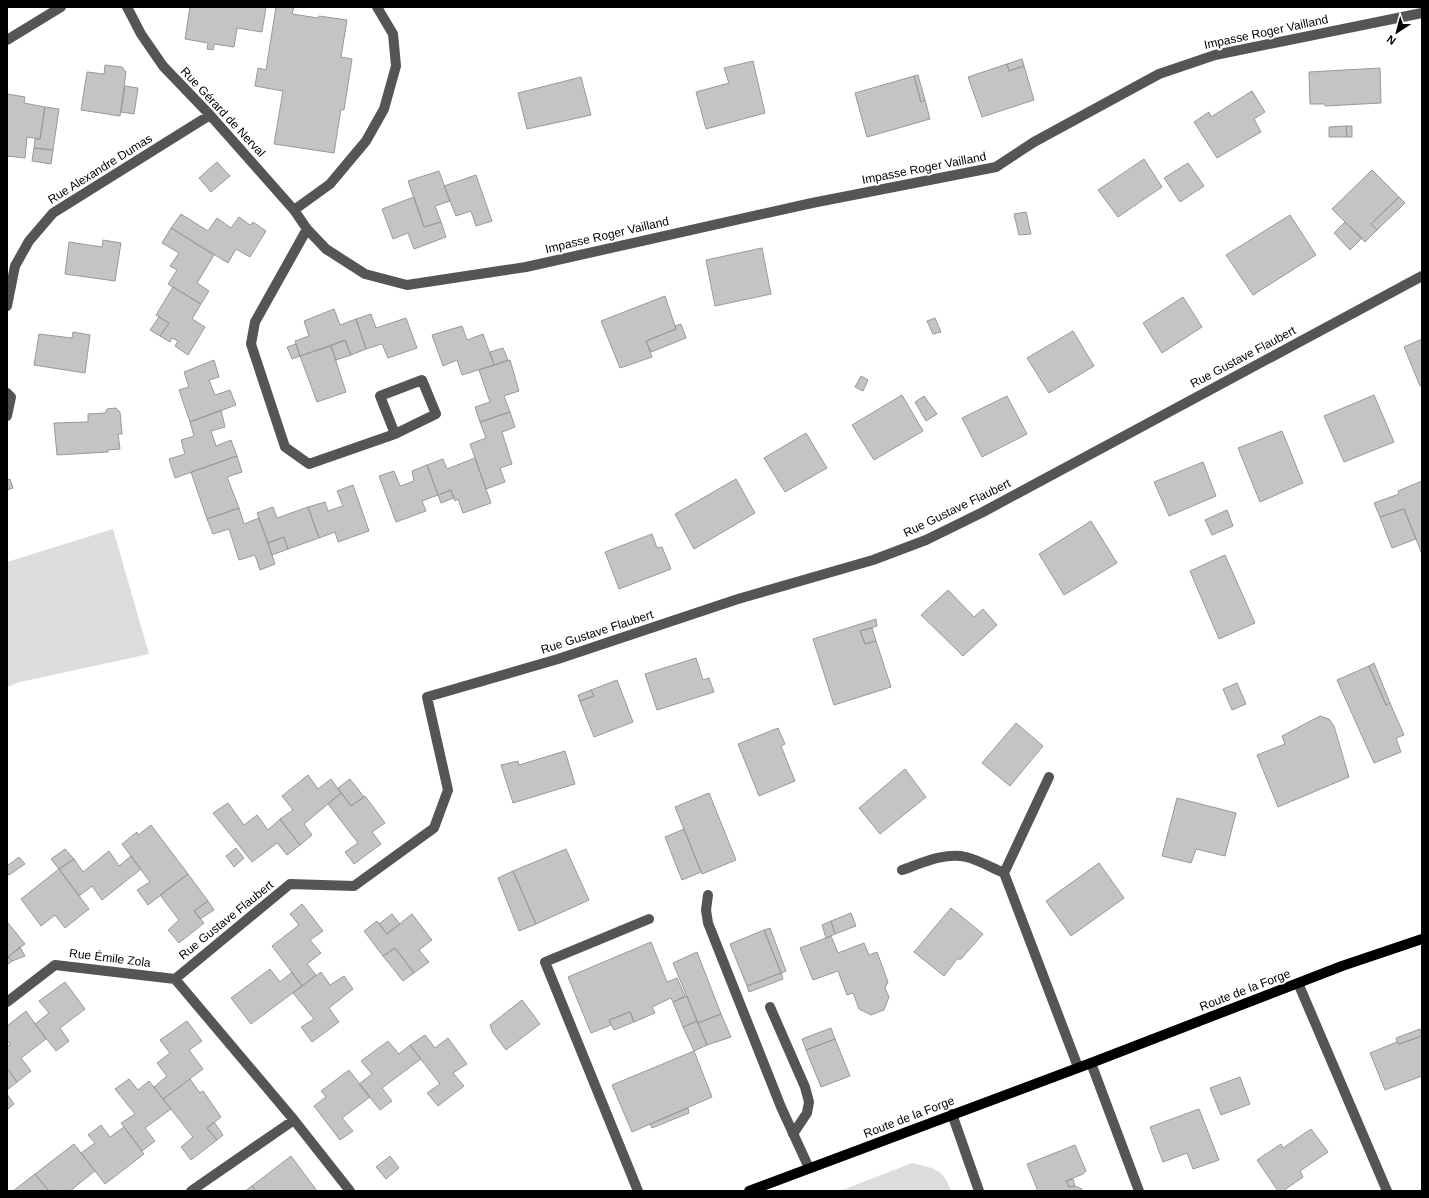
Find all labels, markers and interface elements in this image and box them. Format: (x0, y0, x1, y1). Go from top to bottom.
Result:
street label: Impasse Roger Vailland (1203, 12, 1329, 52)
north arrow (1377, 12, 1417, 52)
text: N (1384, 33, 1398, 47)
street label: Rue Gérard de Nerval (178, 64, 268, 160)
street label: Rue Alexandre Dumas (45, 131, 155, 207)
street label: Impasse Roger Vailland (861, 149, 987, 187)
street label: Impasse Roger Vailland (544, 214, 670, 256)
street label: Rue Gustave Flaubert (1188, 323, 1299, 391)
street label: Rue Gustave Flaubert (901, 476, 1013, 540)
street label: Rue Gustave Flaubert (539, 607, 656, 657)
street label: Rue Gustave Flaubert (176, 877, 277, 962)
street label: Rue Émile Zola (68, 945, 152, 970)
street label: Route de la Forge (1198, 966, 1293, 1014)
street label: Route de la Forge (862, 1093, 957, 1141)

